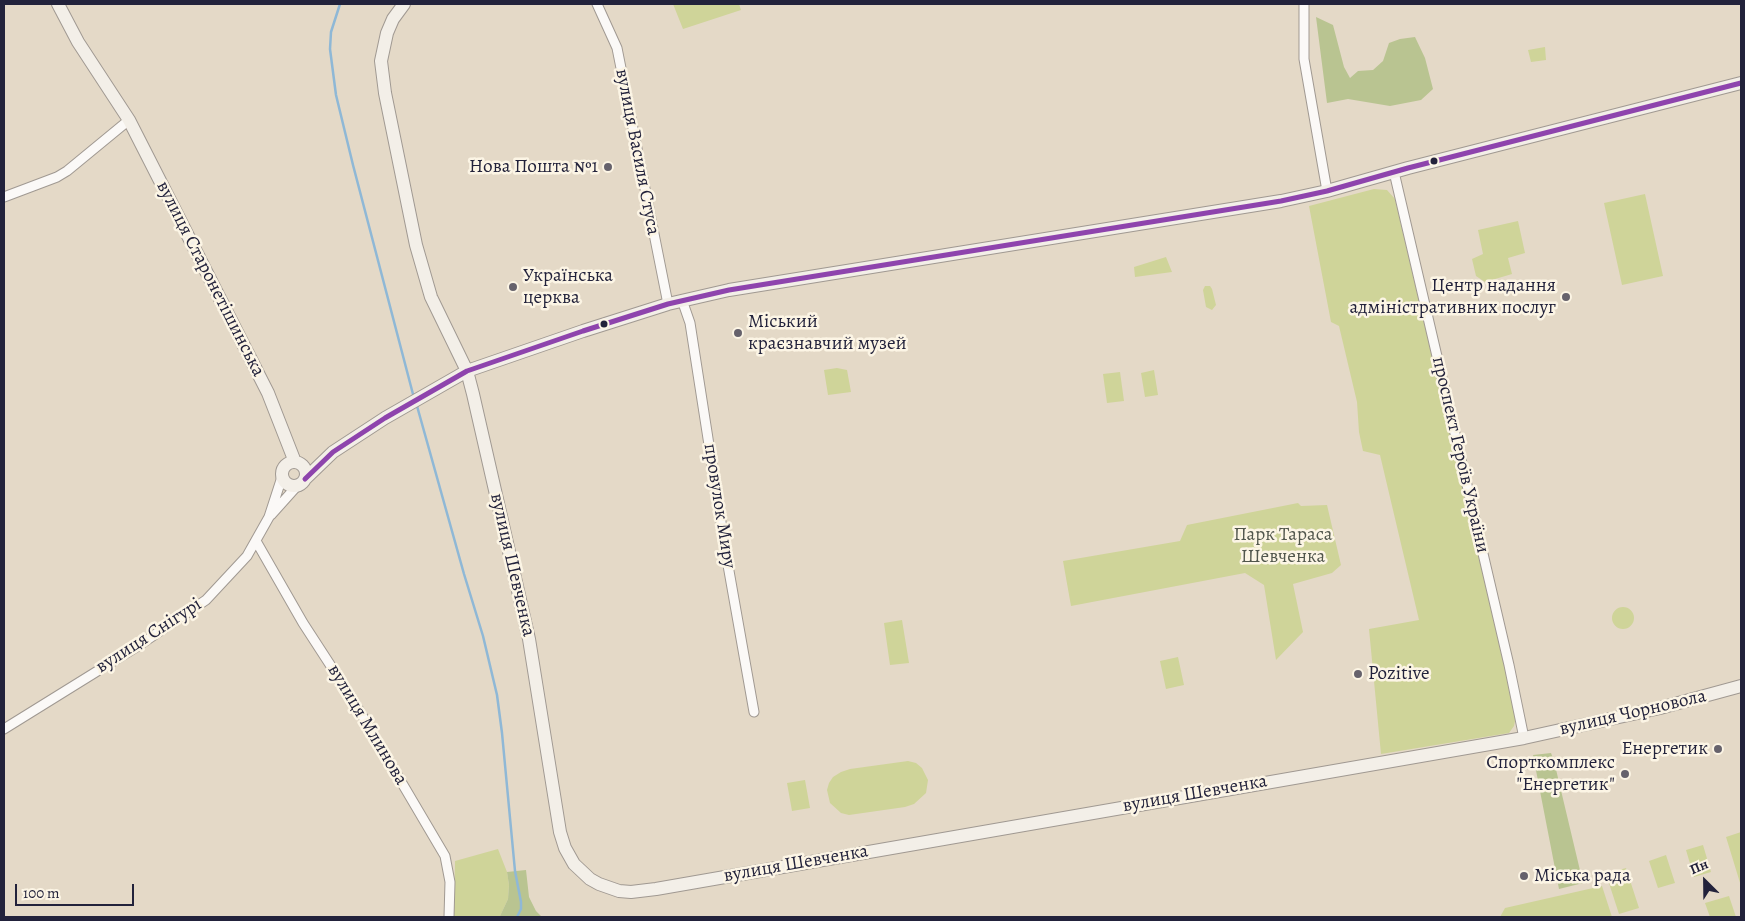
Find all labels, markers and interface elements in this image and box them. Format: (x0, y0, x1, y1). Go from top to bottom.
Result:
street label: вулиця Василя Стуса (610, 67, 664, 237)
place label: Нова Пошта №1 (469, 156, 598, 178)
unlabelled marker (1429, 156, 1439, 166)
marker: Нова Пошта №1 (602, 161, 614, 173)
street label: вулиця Старонетішинська (151, 177, 269, 381)
place label: Українська церква (523, 265, 613, 309)
place label: Центр надання адміністративних послуг (1350, 275, 1556, 319)
marker: Українська церква (507, 281, 519, 293)
marker: Центр надання адміністративних послуг (1560, 291, 1572, 303)
place label: Міський краєзнавчий музей (748, 311, 907, 355)
unlabelled marker (599, 319, 609, 329)
marker: Міський краєзнавчий музей (732, 327, 744, 339)
street label: проспект Героїв України (1426, 355, 1494, 555)
street label: провулок Миру (698, 442, 740, 570)
street label: вулиця Шевченка (484, 491, 540, 639)
park label: Парк Тараса Шевченка (1233, 524, 1333, 568)
street label: вулиця Снігурі (92, 593, 206, 679)
street label: вулиця Млинова (322, 660, 412, 790)
place label: Pozitive (1368, 663, 1429, 685)
marker: Pozitive (1352, 668, 1364, 680)
street label: вулиця Чорновола (1557, 685, 1709, 741)
place label: Енергетик (1622, 738, 1708, 760)
marker: Енергетик (1712, 743, 1724, 755)
place label: Спорткомплекс "Енергетик" (1486, 752, 1615, 796)
marker: Спорткомплекс "Енергетик" (1619, 768, 1631, 780)
street label: вулиця Шевченка (1121, 770, 1269, 818)
street label: вулиця Шевченка (722, 840, 870, 888)
text: Пн (1687, 854, 1711, 879)
north arrow (1680, 856, 1730, 906)
place label: Міська рада (1534, 865, 1631, 887)
marker: Міська рада (1518, 870, 1530, 882)
scale bar (18, 874, 136, 906)
text: 100 m (23, 883, 60, 903)

